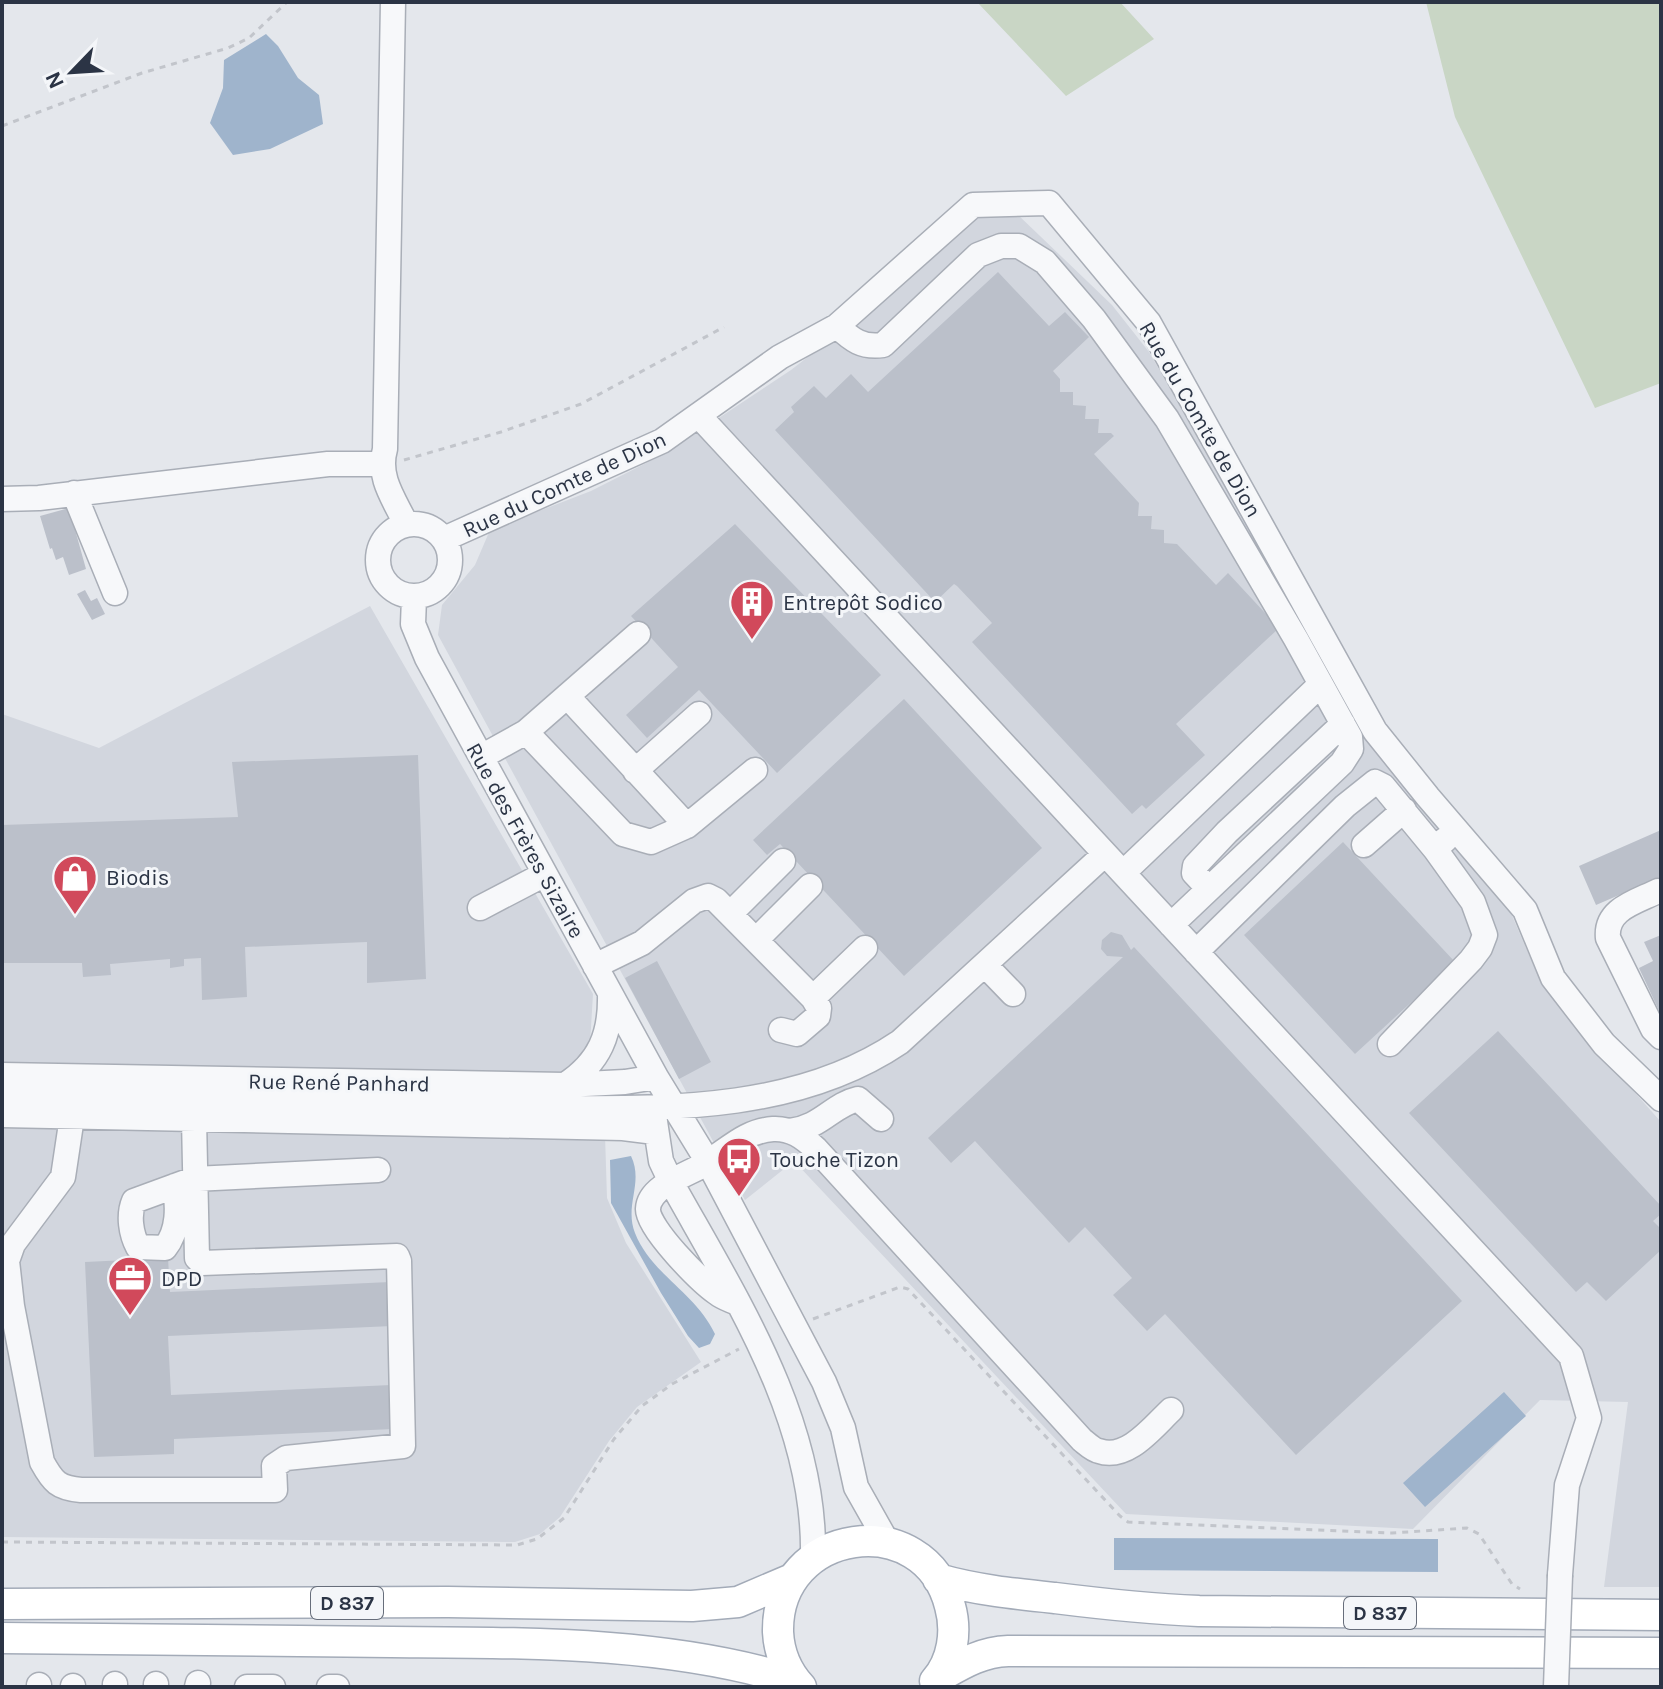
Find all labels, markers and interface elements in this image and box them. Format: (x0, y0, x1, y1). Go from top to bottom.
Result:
north arrow (32, 32, 112, 112)
text: N (40, 67, 70, 93)
street label: Rue du Comte de Dion (1133, 317, 1267, 522)
street label: Rue du Comte de Dion (458, 426, 670, 544)
building icon: Entrepôt Sodico (728, 578, 776, 641)
place label: Entrepôt Sodico (783, 590, 943, 616)
street label: Rue des Frères Sizaire (461, 738, 590, 943)
shop icon: Biodis (51, 853, 99, 916)
place label: Biodis (106, 865, 169, 891)
street label: Rue René Panhard (248, 1068, 430, 1098)
bus stop icon: Touche Tizon (715, 1135, 763, 1198)
place label: Touche Tizon (770, 1147, 899, 1173)
office icon: DPD (106, 1254, 154, 1317)
place label: DPD (161, 1266, 202, 1292)
road number: D 837 (311, 1587, 383, 1619)
road number: D 837 (1344, 1597, 1416, 1629)

